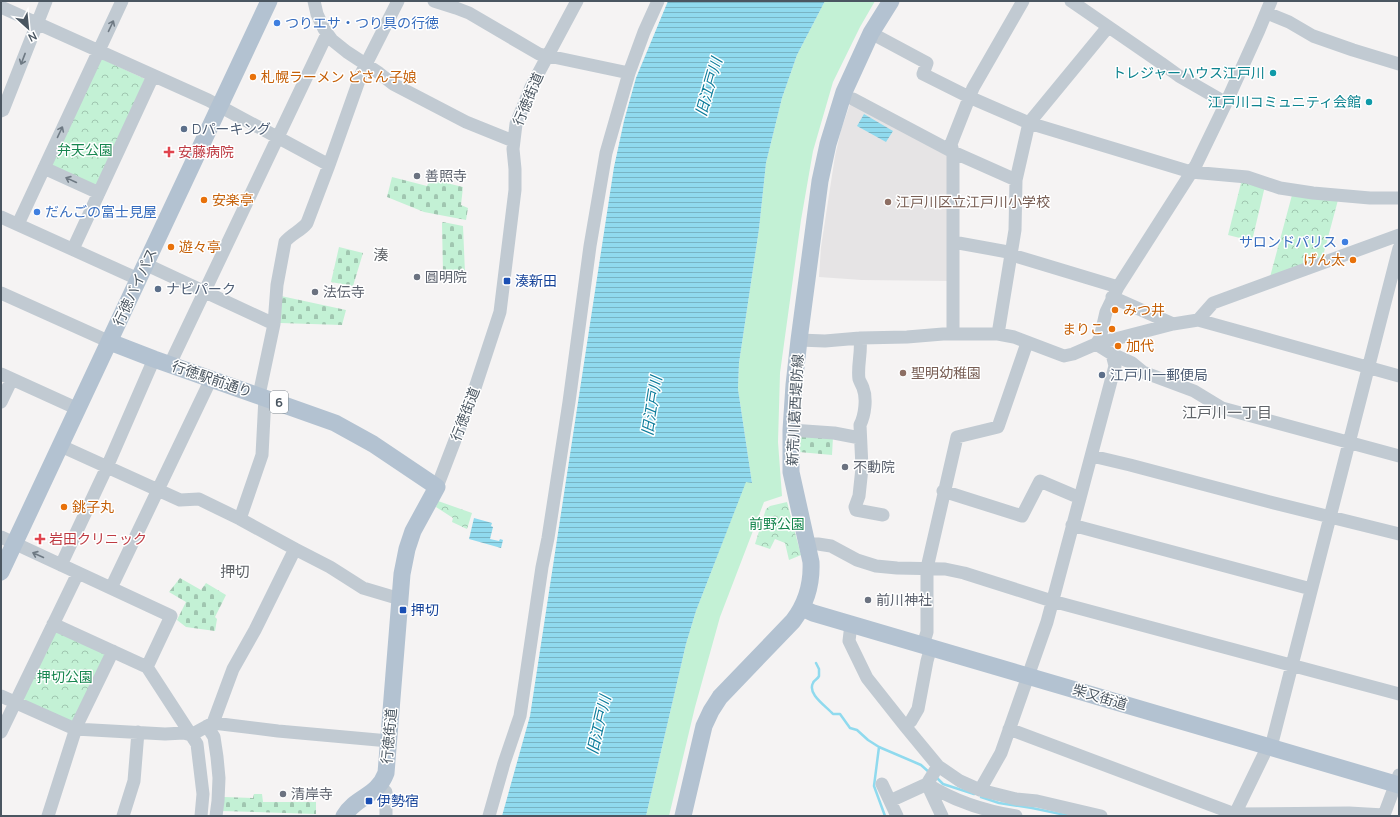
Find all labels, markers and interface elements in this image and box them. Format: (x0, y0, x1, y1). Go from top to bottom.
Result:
north arrow (8, 8, 48, 48)
place label: つりエサ・つり具の行徳 (285, 13, 439, 32)
marker: つりエサ・つり具の行徳 (272, 18, 282, 28)
one-way arrow (108, 20, 115, 32)
text: N (26, 29, 40, 46)
one-way arrow (18, 53, 26, 65)
water label: 旧江戸川 (690, 53, 727, 119)
place label: トレジャーハウス江戸川 (1112, 63, 1265, 82)
place label: 札幌ラーメン どさん子娘 (261, 67, 417, 86)
marker: トレジャーハウス江戸川 (1268, 68, 1278, 78)
street label: 行徳街道 (508, 69, 547, 128)
marker: 札幌ラーメン どさん子娘 (248, 72, 258, 82)
place label: 江戸川コミュニティ会館 (1208, 92, 1361, 111)
marker: 江戸川コミュニティ会館 (1364, 97, 1374, 107)
place label: Dパーキング (192, 119, 271, 138)
marker: Dパーキング (179, 124, 189, 134)
one-way arrow (57, 127, 64, 139)
park label: 弁天公園 (57, 140, 113, 159)
place label: 安藤病院 (178, 142, 234, 161)
marker: 安藤病院 (163, 146, 175, 158)
place label: 善照寺 (425, 166, 467, 185)
marker: 善照寺 (412, 171, 422, 181)
one-way arrow (65, 176, 77, 183)
place label: 安楽亭 (212, 190, 254, 209)
place label: 江戸川区立江戸川小学校 (896, 192, 1050, 211)
marker: 安楽亭 (199, 195, 209, 205)
marker: 江戸川区立江戸川小学校 (883, 197, 893, 207)
place label: だんごの富士見屋 (45, 202, 157, 221)
marker: だんごの富士見屋 (32, 207, 42, 217)
place label: サロンドパリス (1239, 232, 1337, 251)
place label: 遊々亭 (179, 237, 221, 256)
marker: サロンドパリス (1340, 237, 1350, 247)
marker: 遊々亭 (166, 242, 176, 252)
district label: 湊 (373, 244, 389, 265)
street label: 行徳バイパス (108, 245, 161, 329)
place label: げん太 (1303, 250, 1345, 269)
marker: げん太 (1348, 255, 1358, 265)
place label: 圓明院 (425, 267, 467, 286)
place label: 湊新田 (515, 271, 557, 290)
marker: 圓明院 (412, 272, 422, 282)
marker: 湊新田 (502, 276, 512, 286)
place label: ナビパーク (166, 279, 236, 298)
place label: 法伝寺 (323, 282, 365, 301)
marker: ナビパーク (153, 284, 163, 294)
marker: 法伝寺 (310, 287, 320, 297)
place label: みつ井 (1123, 300, 1165, 319)
marker: みつ井 (1110, 305, 1120, 315)
place label: まりこ (1062, 319, 1104, 338)
marker: まりこ (1107, 324, 1117, 334)
place label: 加代 (1126, 336, 1154, 355)
marker: 加代 (1113, 341, 1123, 351)
street label: 新荒川葛西堤防線 (782, 354, 807, 466)
street label: 行徳駅前通り (169, 356, 255, 401)
place label: 聖明幼稚園 (911, 363, 981, 382)
place label: 江戸川一郵便局 (1110, 365, 1208, 384)
marker: 聖明幼稚園 (898, 368, 908, 378)
marker: 江戸川一郵便局 (1097, 370, 1107, 380)
water label: 旧江戸川 (636, 373, 667, 437)
street label: 行徳街道 (446, 384, 483, 443)
road number: 6 (270, 391, 288, 413)
district label: 江戸川一丁目 (1182, 402, 1272, 423)
place label: 不動院 (853, 457, 895, 476)
marker: 不動院 (840, 462, 850, 472)
place label: 銚子丸 (72, 497, 114, 516)
marker: 銚子丸 (59, 502, 69, 512)
park label: 前野公園 (749, 514, 805, 533)
place label: 岩田クリニック (49, 529, 147, 548)
marker: 岩田クリニック (34, 533, 46, 545)
one-way arrow (32, 550, 44, 558)
district label: 押切 (220, 561, 250, 582)
place label: 前川神社 (876, 590, 932, 609)
marker: 前川神社 (863, 595, 873, 605)
place label: 押切 (411, 600, 439, 619)
marker: 押切 (398, 605, 408, 615)
park label: 押切公園 (37, 667, 93, 686)
street label: 柴又街道 (1071, 679, 1130, 714)
water label: 旧江戸川 (582, 691, 616, 756)
street label: 行徳街道 (377, 707, 400, 765)
place label: 清岸寺 (291, 784, 333, 803)
marker: 清岸寺 (278, 789, 288, 799)
place label: 伊勢宿 (377, 791, 419, 810)
marker: 伊勢宿 (364, 796, 374, 806)

